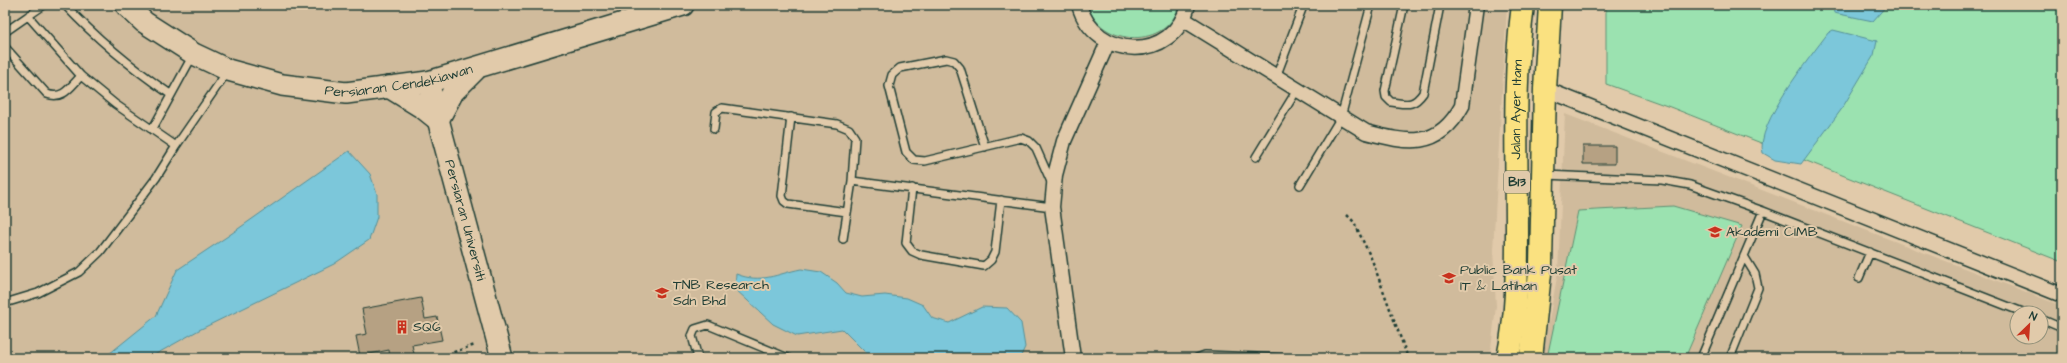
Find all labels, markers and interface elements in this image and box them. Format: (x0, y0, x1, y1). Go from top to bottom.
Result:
street label: Persiaran Cendekiawan (323, 59, 475, 103)
street label: Jalan Ayer Itam (1506, 59, 1528, 160)
street label: Persiaran Universiti (439, 157, 491, 283)
road number: B13 (1504, 171, 1530, 193)
place label: Akademi CIMB (1726, 222, 1818, 242)
school or university icon: Akademi CIMB (1707, 224, 1723, 240)
place label: Public Bank Pusat IT & Latihan (1460, 260, 1577, 296)
school or university icon: Public Bank Pusat IT & Latihan (1441, 270, 1457, 286)
place label: TNB Research Sdn Bhd (673, 275, 769, 311)
school or university icon: TNB Research Sdn Bhd (654, 285, 670, 301)
north arrow (2009, 305, 2049, 345)
text: N (2027, 308, 2039, 325)
place label: SQ6 (413, 317, 441, 337)
building icon: SQ6 (394, 319, 410, 335)

